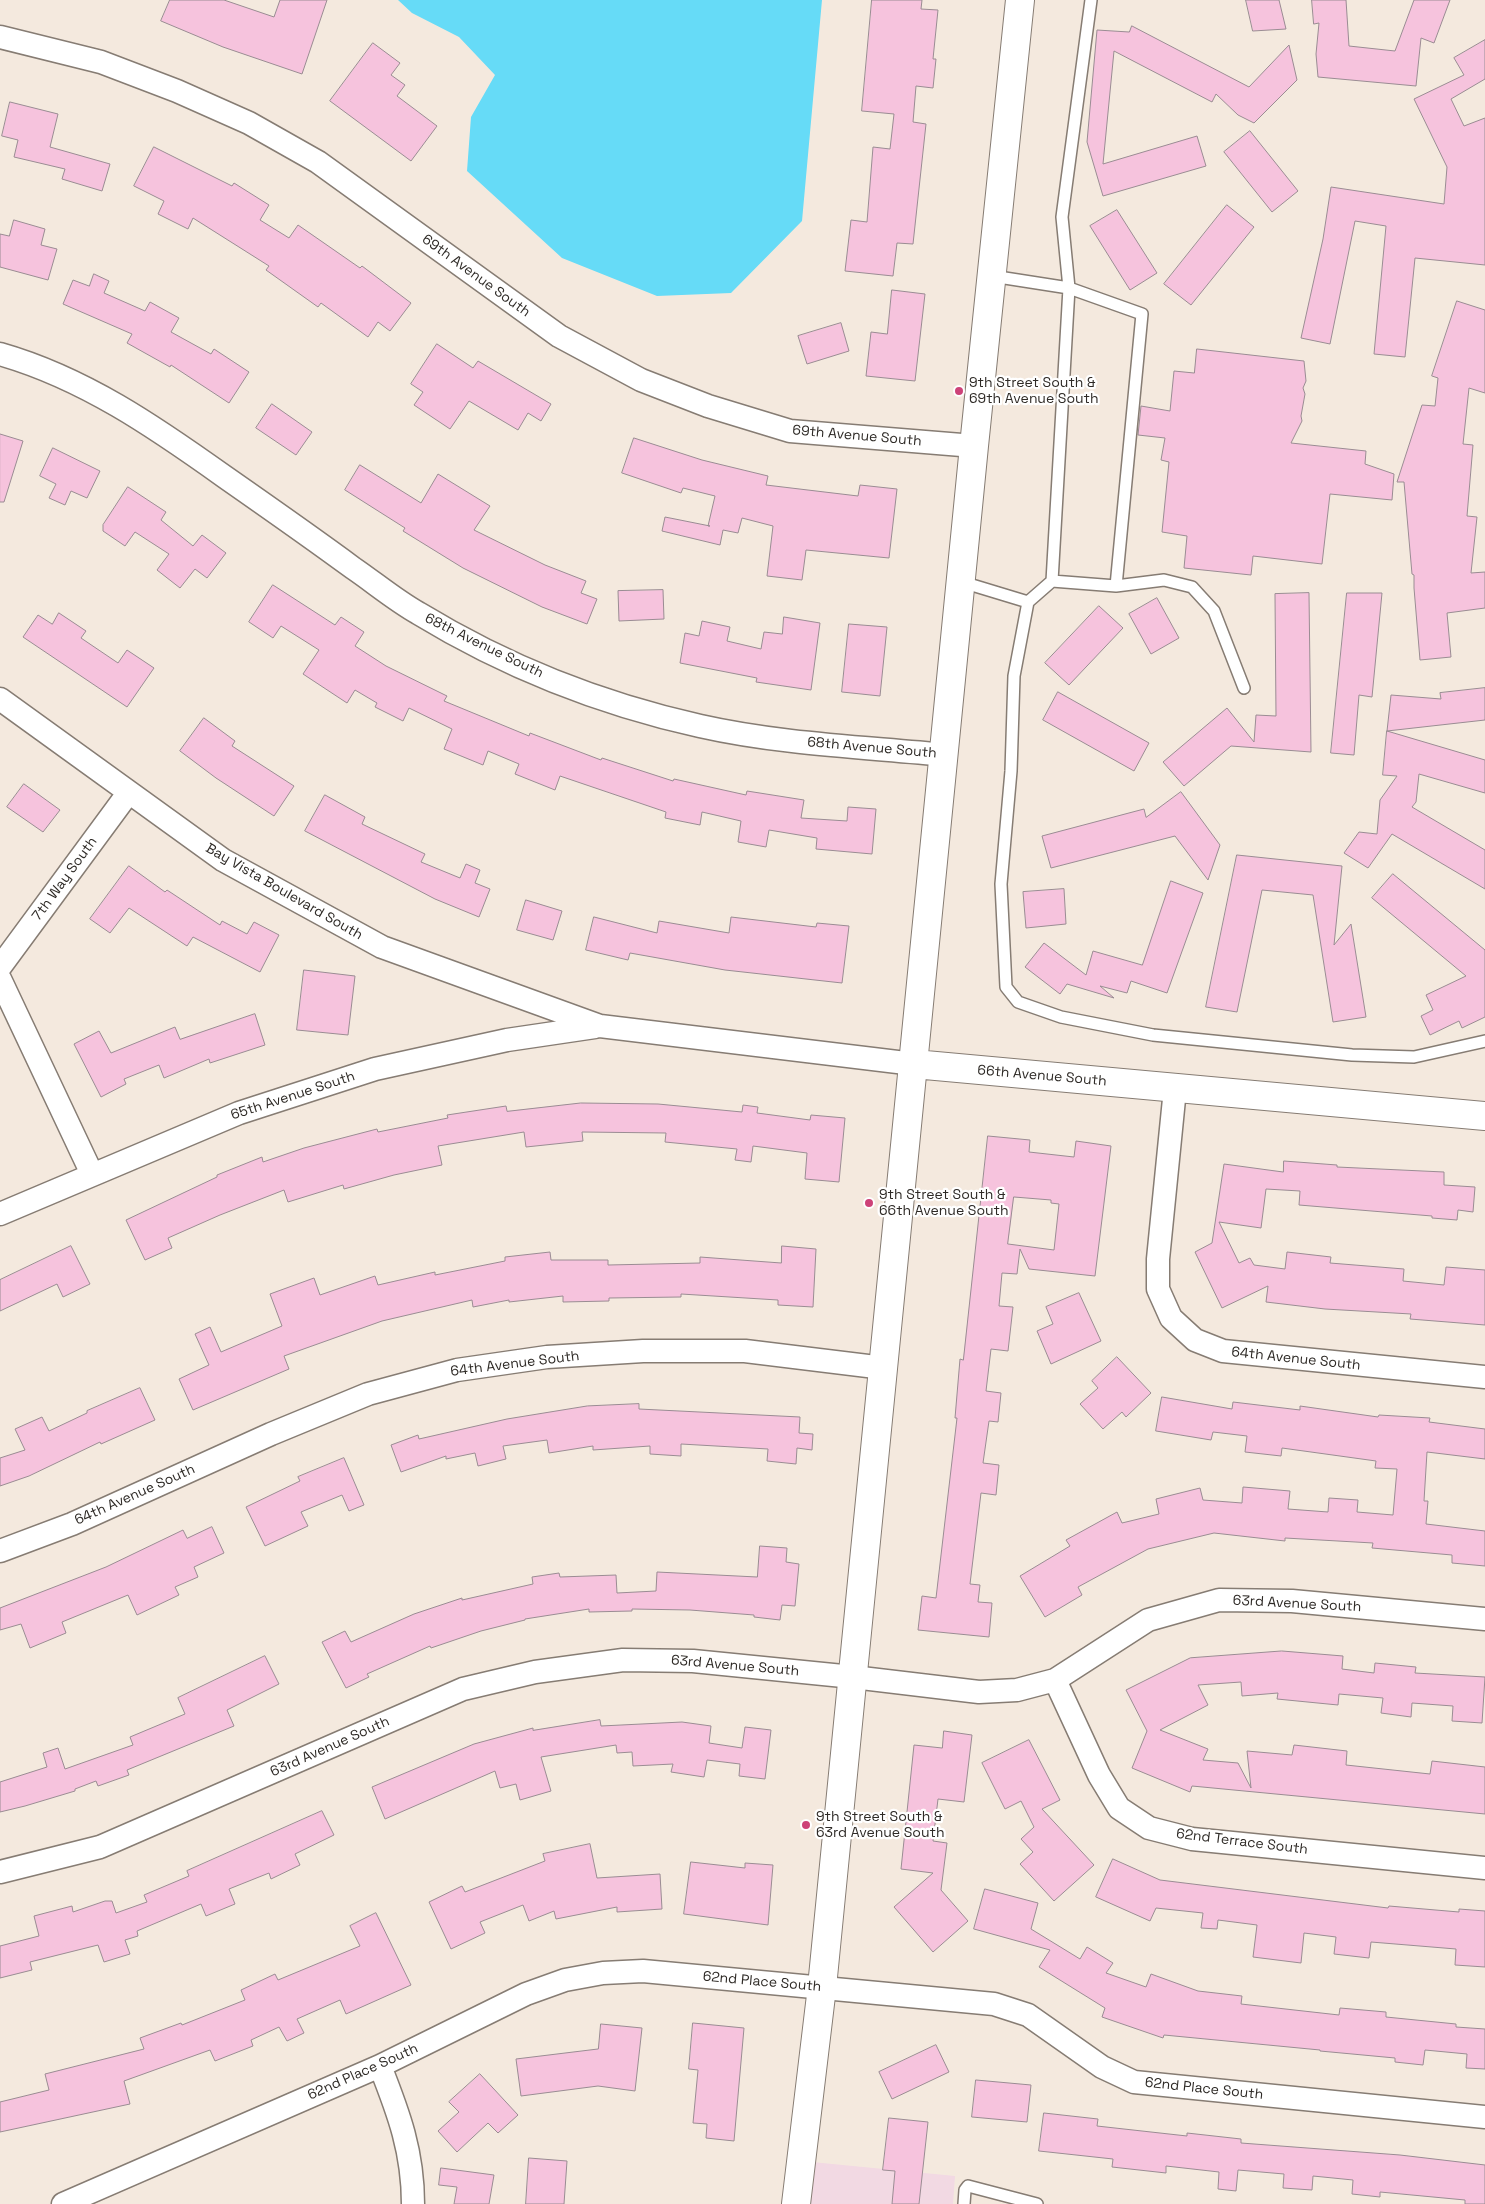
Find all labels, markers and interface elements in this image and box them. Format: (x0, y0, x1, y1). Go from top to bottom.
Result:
street label: 69th Avenue South (419, 231, 533, 321)
place label: 9th Street South & 69th Avenue South (969, 375, 1099, 408)
marker: 9th Street South & 69th Avenue South (953, 385, 965, 397)
street label: 69th Avenue South (792, 422, 922, 450)
street label: 68th Avenue South (422, 610, 546, 682)
street label: 68th Avenue South (807, 734, 937, 762)
street label: 7th Way South (29, 834, 101, 924)
street label: Bay Vista Boulevard South (203, 840, 365, 944)
street label: 66th Avenue South (977, 1062, 1107, 1090)
street label: 65th Avenue South (229, 1068, 357, 1124)
place label: 9th Street South & 66th Avenue South (879, 1187, 1009, 1220)
marker: 9th Street South & 66th Avenue South (863, 1197, 875, 1209)
street label: 64th Avenue South (1231, 1344, 1361, 1374)
street label: 64th Avenue South (450, 1348, 580, 1380)
street label: 64th Avenue South (72, 1461, 198, 1529)
street label: 63rd Avenue South (1232, 1592, 1362, 1616)
street label: 63rd Avenue South (670, 1652, 800, 1680)
street label: 63rd Avenue South (268, 1713, 392, 1781)
place label: 9th Street South & 63rd Avenue South (816, 1809, 945, 1841)
marker: 9th Street South & 63rd Avenue South (800, 1819, 812, 1831)
street label: 62nd Terrace South (1175, 1826, 1309, 1858)
street label: 62nd Place South (702, 1968, 822, 1996)
street label: 62nd Place South (305, 2040, 421, 2104)
street label: 62nd Place South (1144, 2074, 1264, 2104)

